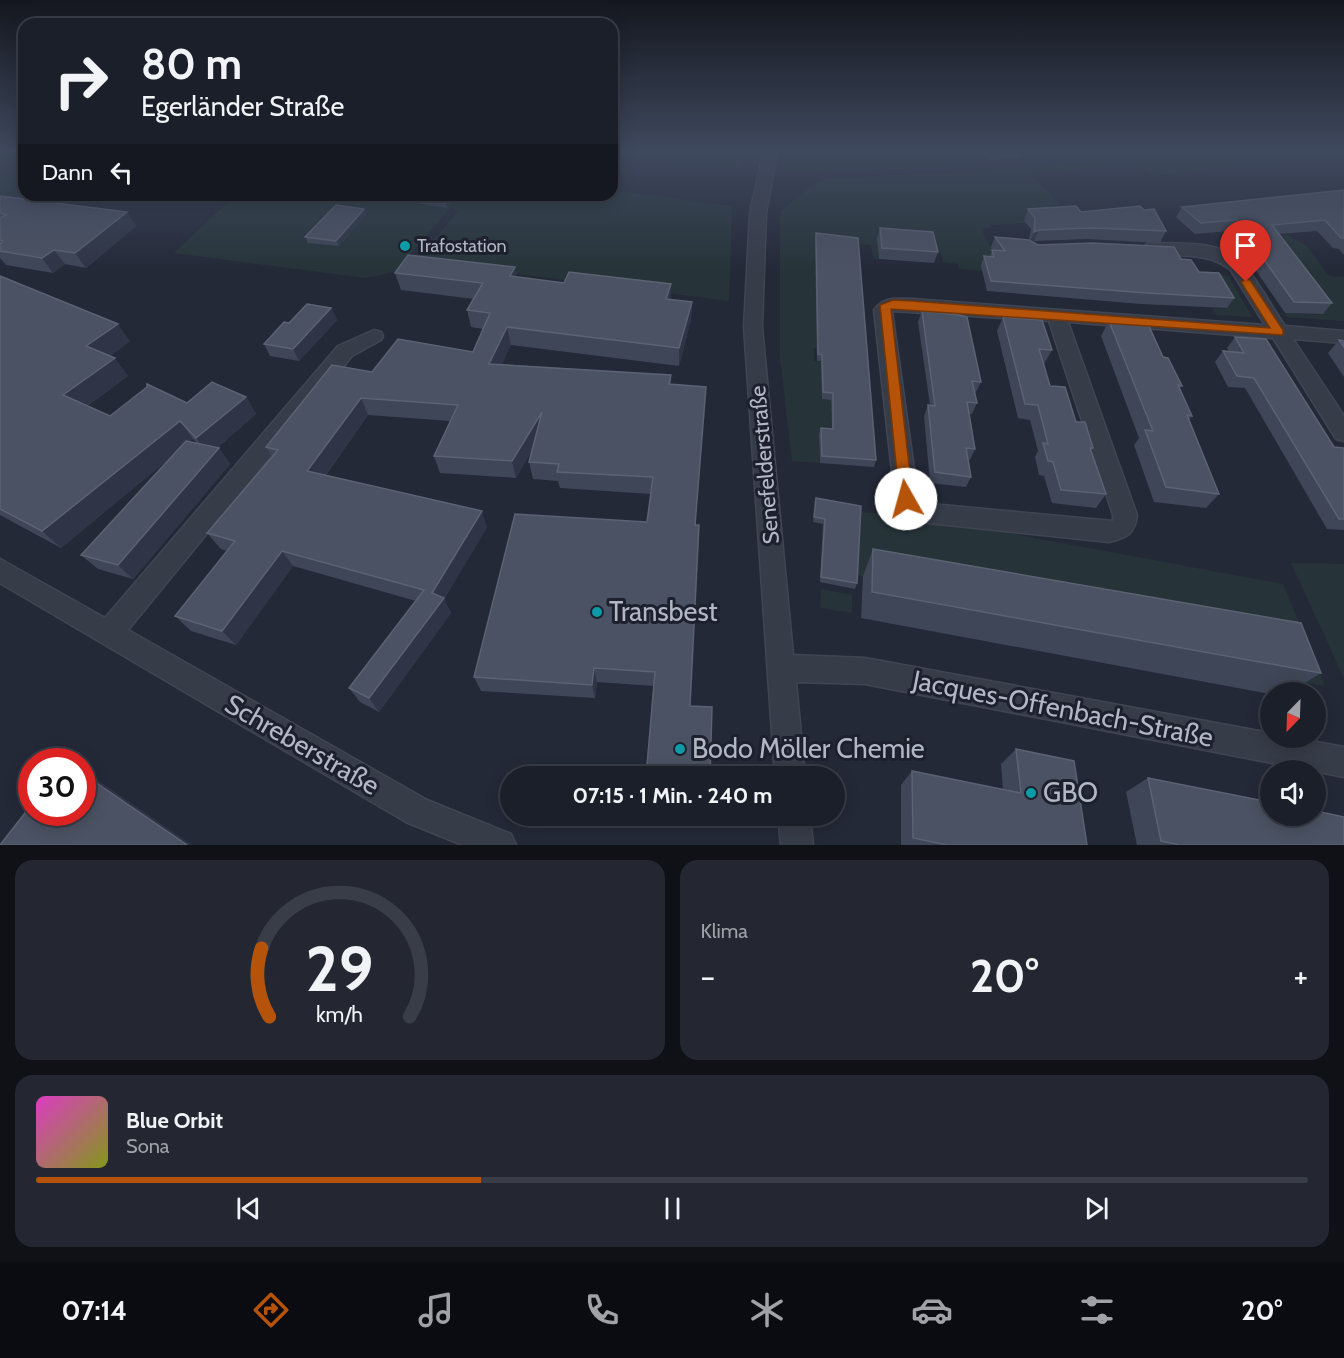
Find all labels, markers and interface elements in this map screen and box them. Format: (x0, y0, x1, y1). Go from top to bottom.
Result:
text: 80 m (141, 38, 242, 90)
icon: right (42, 42, 120, 120)
text: Egerländer Straße (141, 90, 344, 123)
icon: left (105, 156, 138, 189)
text: Dann (42, 159, 93, 186)
pin (1220, 220, 1271, 282)
icon: arrive (1229, 229, 1262, 262)
place label: Trafostation (417, 235, 507, 257)
marker: Trafostation (398, 239, 412, 253)
street label: Senefelderstraße (744, 384, 785, 545)
position arrow (874, 467, 938, 531)
place label: Transbest (609, 595, 718, 628)
marker: Transbest (590, 605, 604, 619)
street label: Jacques-Offenbach-Straße (909, 663, 1216, 754)
north arrow (1260, 682, 1326, 748)
map controls (1260, 682, 1326, 826)
street label: Schreberstraße (219, 687, 385, 802)
place label: Bodo Möller Chemie (692, 732, 925, 765)
marker: Bodo Möller Chemie (673, 742, 687, 756)
speed limit sign: 30 (18, 748, 96, 826)
button: sound (1260, 760, 1326, 826)
place label: GBO (1043, 776, 1098, 809)
text: 07:15 · 1 Min. · 240 m (573, 782, 772, 809)
marker: GBO (1024, 786, 1038, 800)
text: Klima (701, 919, 748, 943)
text: 29 (306, 931, 374, 1007)
text: 20° (970, 949, 1039, 1003)
text: − (701, 956, 715, 996)
text: + (1293, 956, 1308, 996)
text: km/h (316, 1001, 363, 1027)
text: Blue Orbit (126, 1107, 223, 1134)
text: Sona (126, 1134, 169, 1158)
icon: previous (232, 1192, 265, 1225)
icon: pause (656, 1192, 689, 1225)
icon: next (1080, 1192, 1113, 1225)
icon: directions (250, 1289, 292, 1331)
icon: music (415, 1289, 457, 1331)
icon: phone (581, 1289, 623, 1331)
icon: climate (746, 1289, 788, 1331)
icon: car (911, 1289, 953, 1331)
icon: filters (1076, 1289, 1118, 1331)
text: 07:14 (62, 1294, 127, 1327)
text: 20° (1241, 1294, 1282, 1327)

